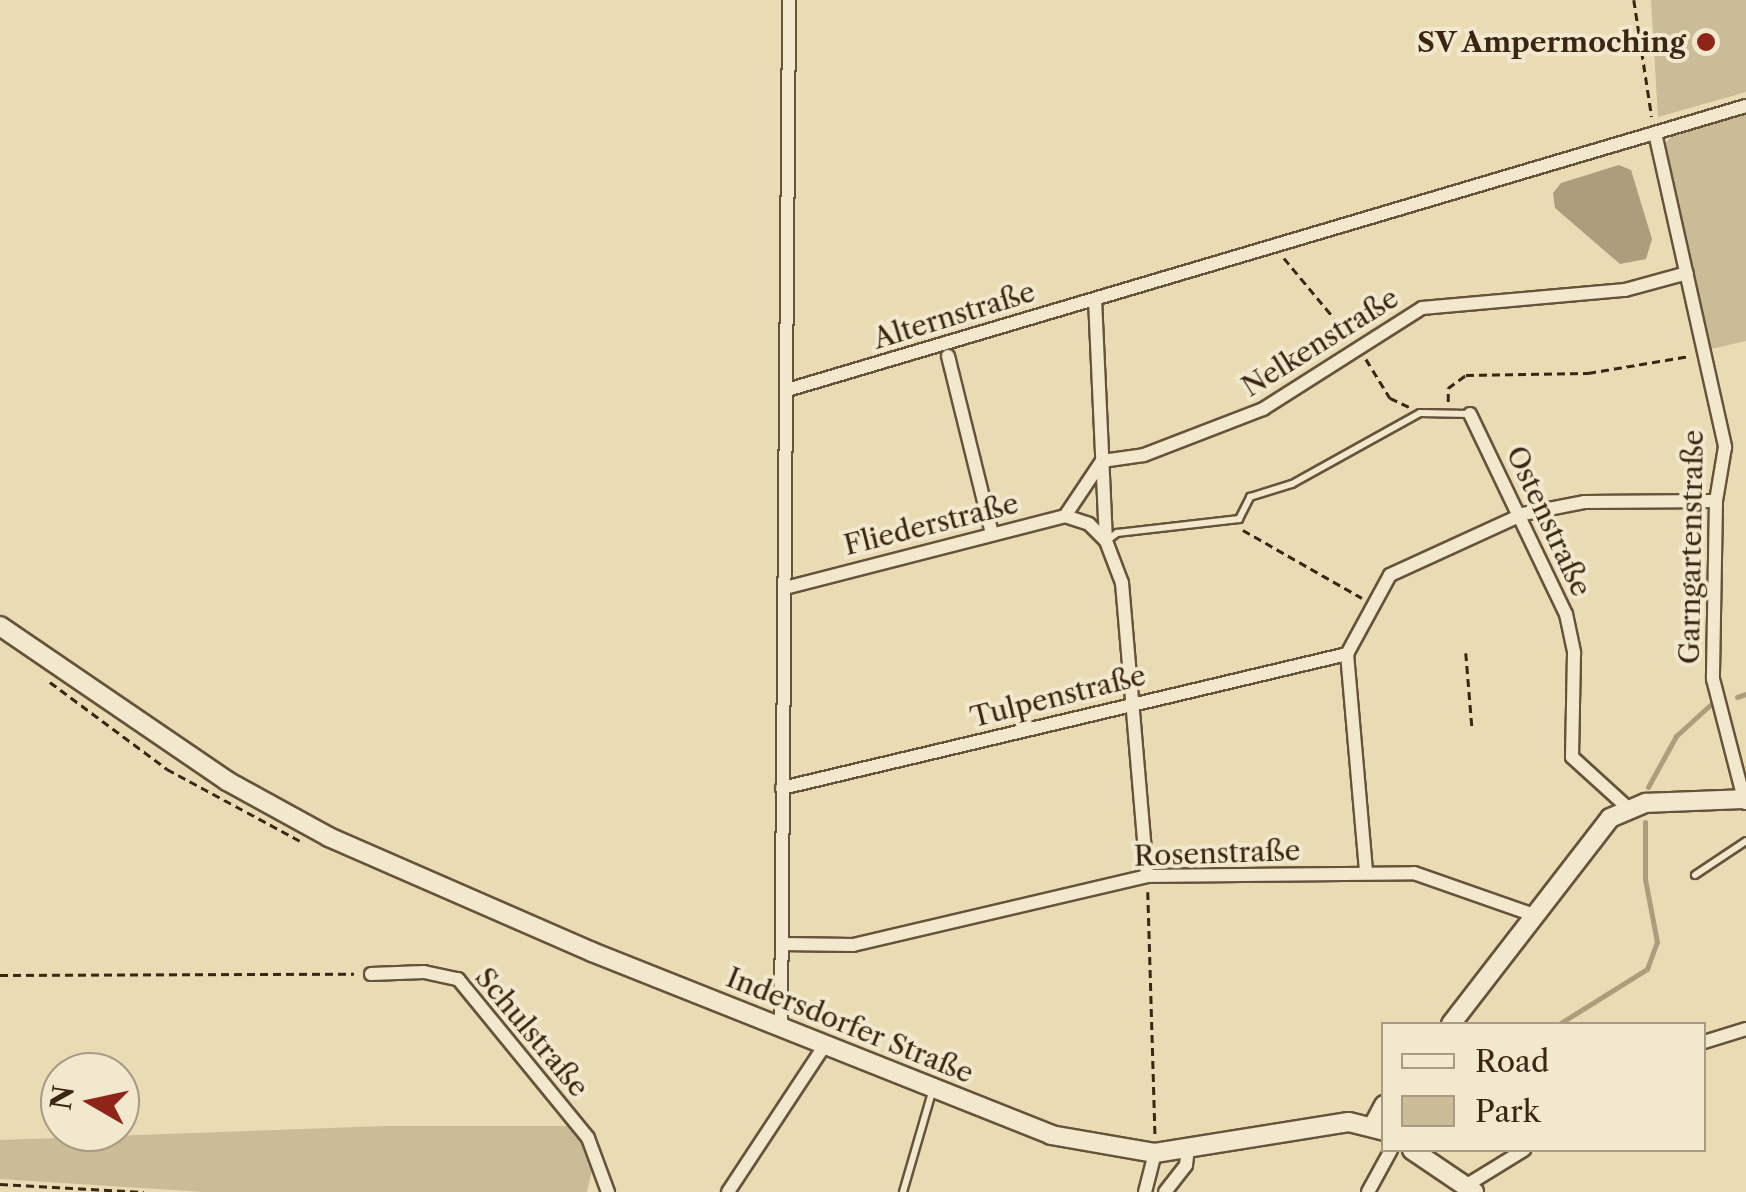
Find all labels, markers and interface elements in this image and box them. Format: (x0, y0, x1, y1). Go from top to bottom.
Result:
place label: SV Ampermoching (1415, 25, 1686, 59)
marker: SV Ampermoching (1695, 31, 1717, 53)
street label: Alternstraße (869, 274, 1039, 356)
street label: Nelkenstraße (1236, 281, 1404, 403)
street label: Garngartenstraße (1672, 429, 1710, 665)
street label: Ostenstraße (1500, 441, 1598, 601)
street label: Fliederstraße (840, 486, 1022, 562)
street label: Tulpenstraße (967, 658, 1149, 734)
street label: Rosenstraße (1133, 833, 1301, 873)
street label: Indersdorfer Straße (721, 960, 979, 1090)
street label: Schulstraße (468, 961, 596, 1103)
legend (1381, 1022, 1706, 1152)
text: Road (1475, 1043, 1549, 1080)
north arrow (40, 1052, 140, 1152)
text: N (44, 1083, 81, 1112)
text: Park (1475, 1093, 1540, 1130)

